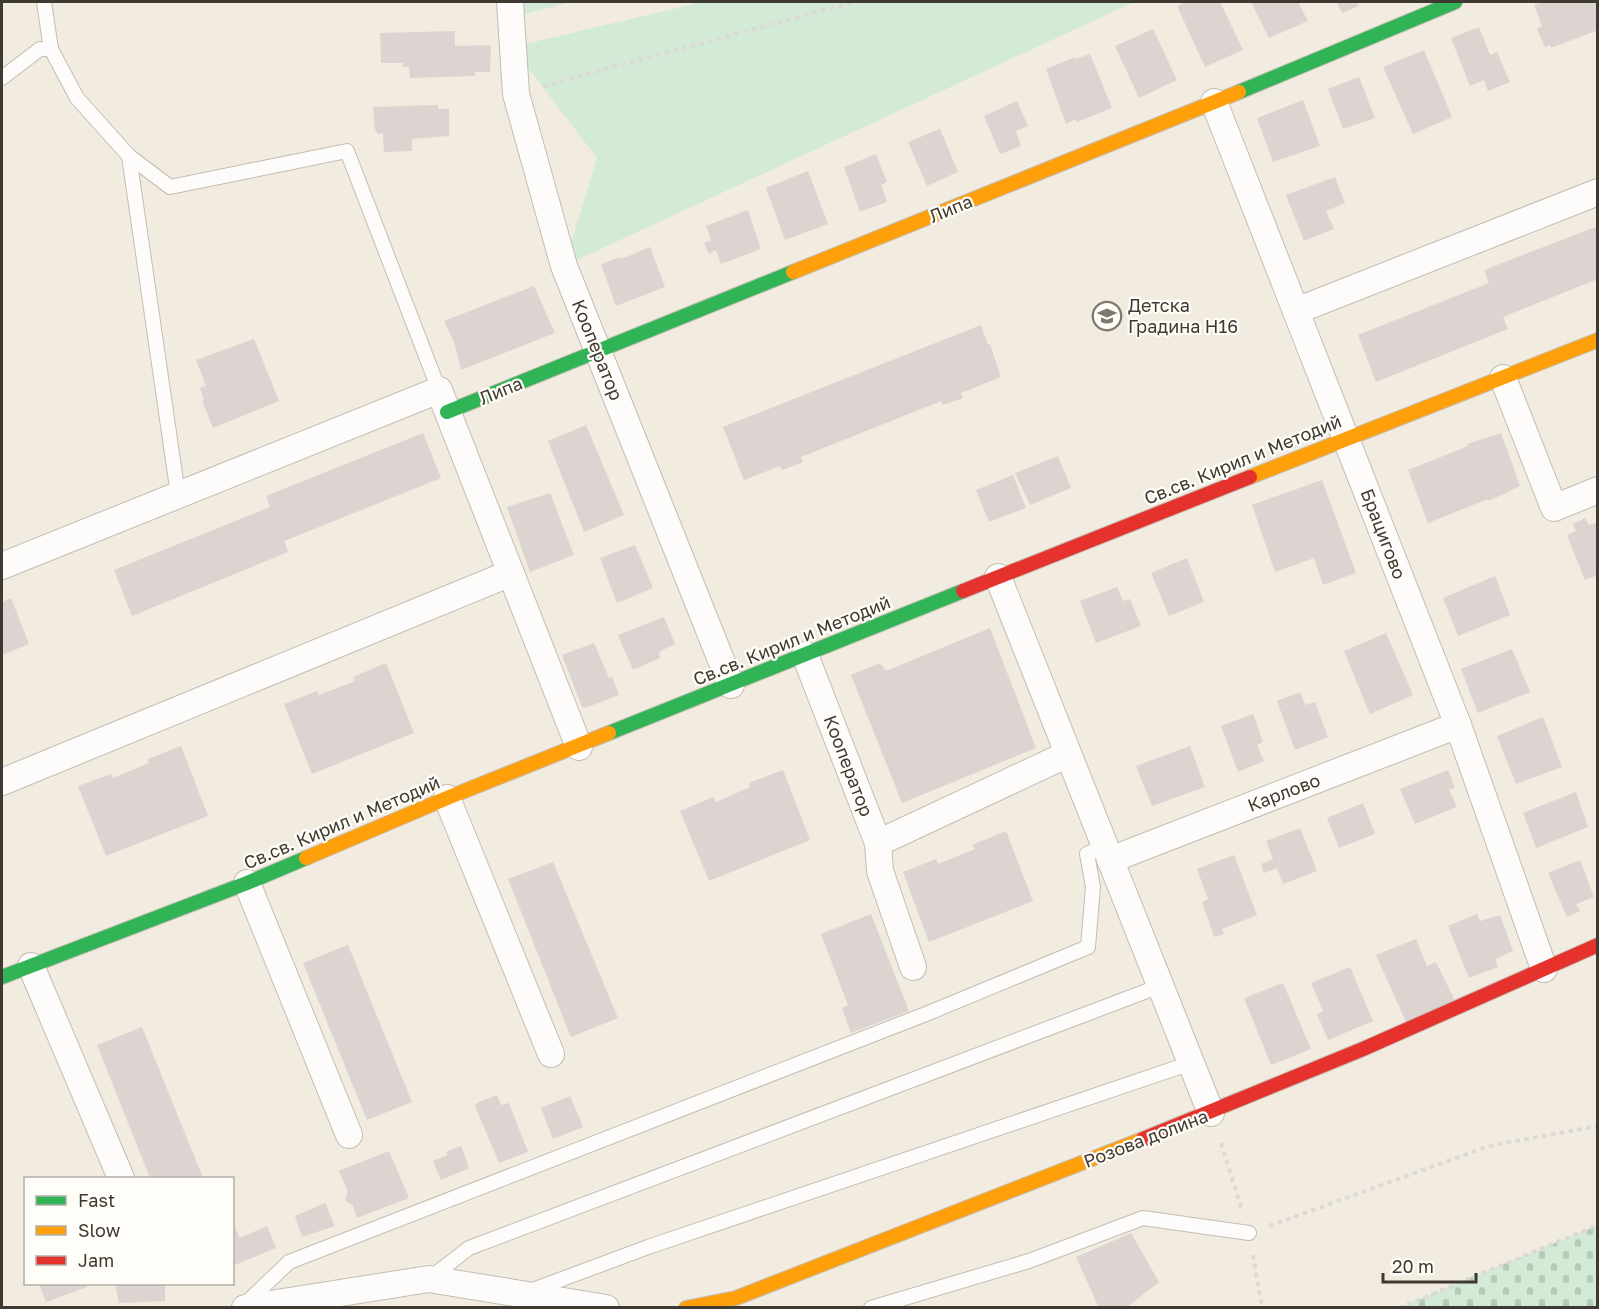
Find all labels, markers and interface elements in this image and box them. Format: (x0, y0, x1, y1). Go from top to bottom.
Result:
street label: Липа (926, 189, 976, 227)
place label: Детска Градина Н16 (1128, 294, 1238, 337)
street label: Кооператор (568, 296, 628, 403)
school or university icon: Детска Градина Н16 (1091, 300, 1123, 332)
street label: Липа (476, 371, 526, 409)
street label: Св.св. Кирил и Методий (1141, 409, 1345, 509)
street label: Брацигово (1357, 485, 1411, 582)
street label: Св.св. Кирил и Методий (690, 590, 894, 690)
street label: Кооператор (820, 712, 878, 819)
street label: Карлово (1244, 768, 1323, 816)
street label: Св.св. Кирил и Методий (240, 771, 443, 873)
street label: Розова долина (1080, 1104, 1211, 1172)
legend (24, 1177, 234, 1285)
text: Fast (78, 1189, 115, 1211)
text: Slow (78, 1219, 121, 1241)
scale bar (1383, 1246, 1476, 1284)
text: Jam (78, 1249, 114, 1271)
text: 20 m (1392, 1255, 1434, 1277)

